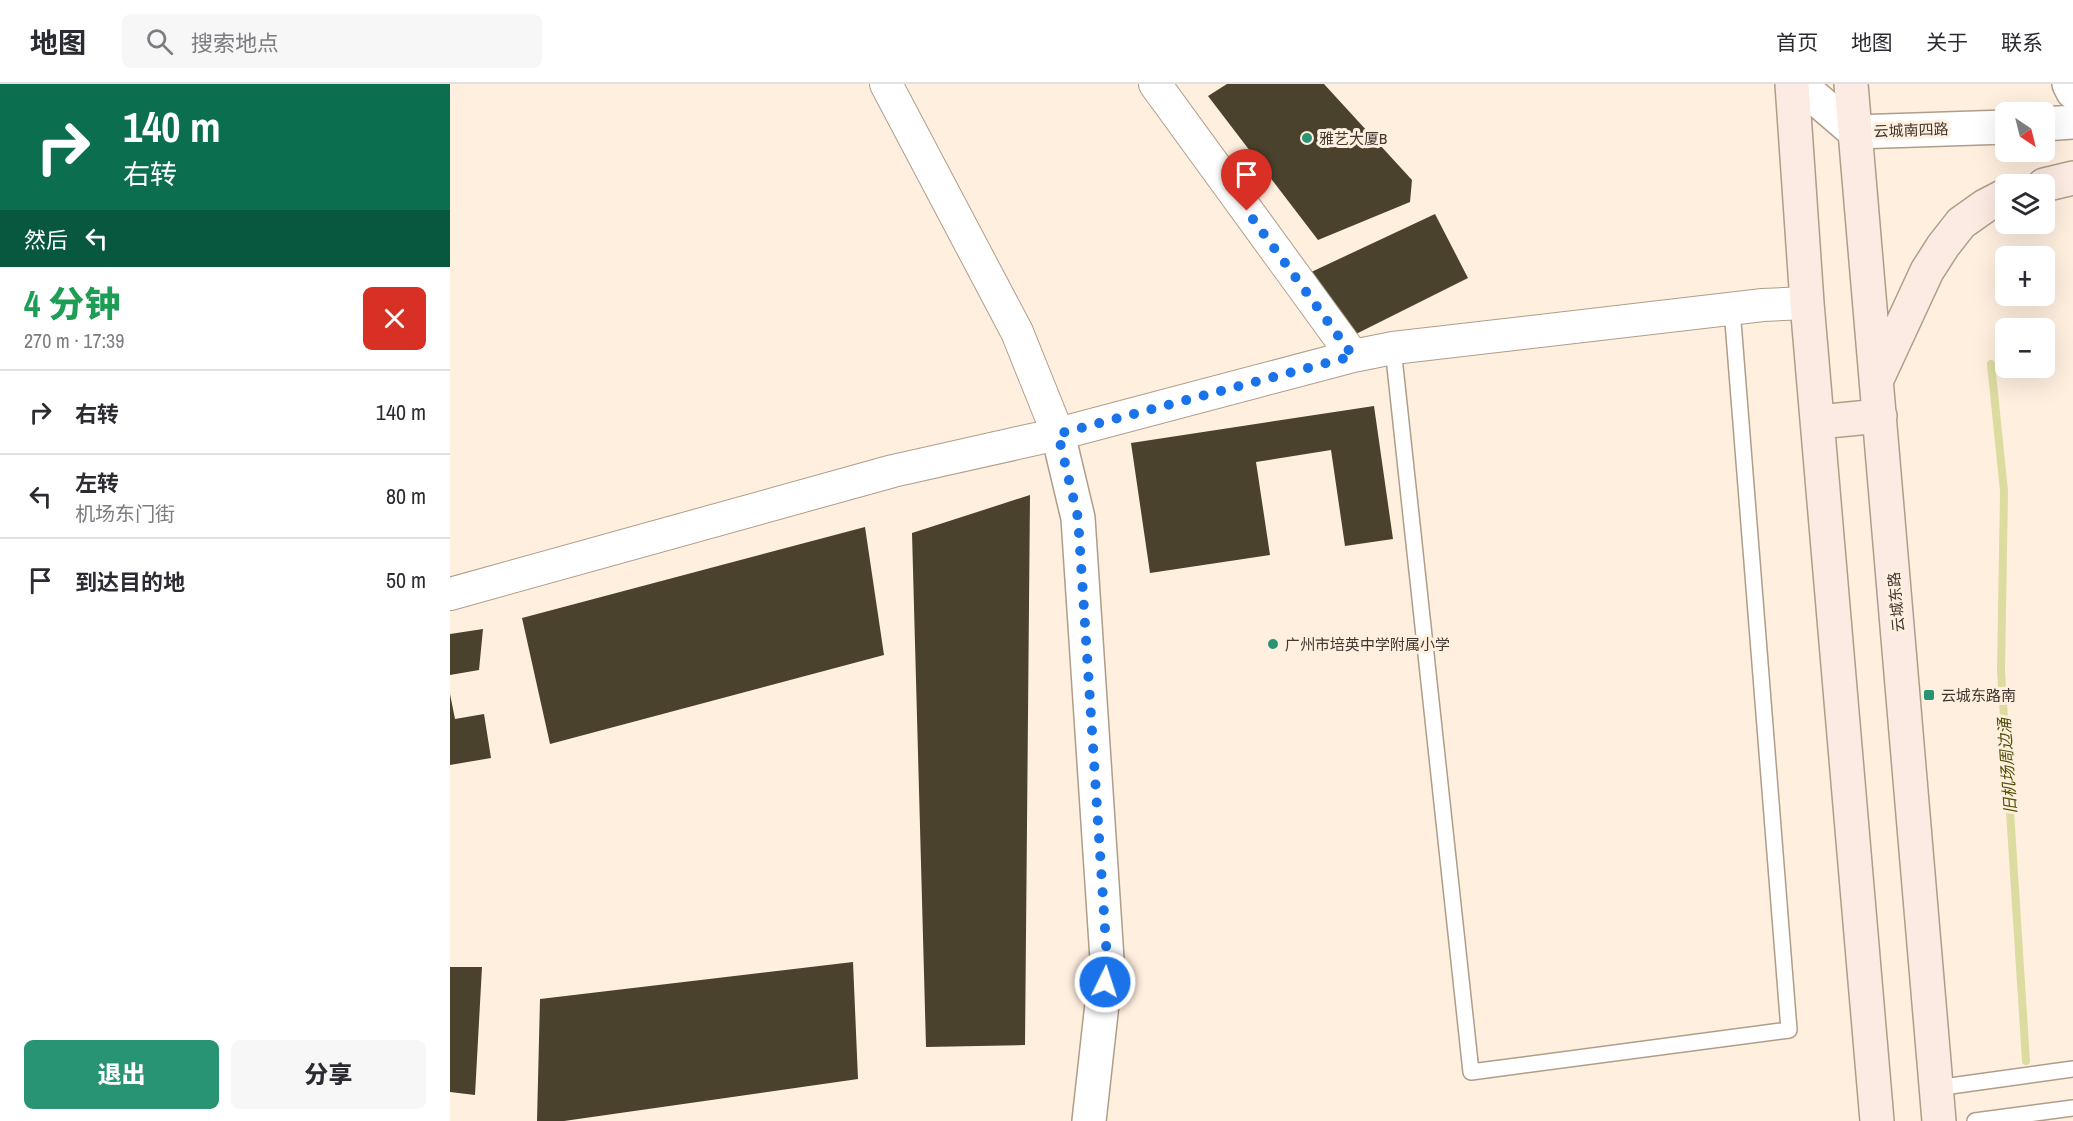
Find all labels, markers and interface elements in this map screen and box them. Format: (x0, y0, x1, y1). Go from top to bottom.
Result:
search box (122, 14, 542, 68)
text: 地图 (30, 24, 86, 62)
icon: search (143, 25, 176, 58)
text: 搜索地点 (191, 28, 279, 58)
text: 首页 (1776, 28, 1818, 57)
text: 地图 (1851, 28, 1893, 57)
text: 关于 (1926, 28, 1968, 57)
text: 联系 (2001, 28, 2043, 57)
text: 140 m (123, 99, 221, 155)
north arrow (1995, 102, 2055, 162)
map controls (1995, 102, 2055, 378)
icon: right (24, 108, 102, 186)
street label: 云城南四路 (1873, 118, 1949, 142)
place label: 雅艺大厦B (1319, 128, 1387, 149)
marker: 雅艺大厦B (1300, 131, 1314, 145)
pin (1221, 149, 1272, 211)
text: 右转 (123, 156, 177, 192)
icon: arrive (1230, 158, 1263, 191)
button: layers (1995, 174, 2055, 234)
icon: left (80, 222, 113, 255)
text: 然后 (24, 225, 68, 255)
button: + (1995, 246, 2055, 306)
text: 4 分钟 (24, 280, 121, 328)
button: close (363, 287, 426, 350)
button: − (1995, 318, 2055, 378)
text: 270 m · 17:39 (24, 327, 124, 354)
icon: right (24, 396, 57, 429)
text: 140 m (376, 397, 426, 427)
text: 右转 (75, 399, 119, 429)
text: 左转 (75, 468, 119, 498)
icon: left (24, 480, 57, 513)
text: 80 m (386, 481, 426, 511)
text: 机场东门街 (75, 500, 175, 527)
icon: arrive (24, 564, 57, 597)
text: 50 m (386, 565, 426, 595)
text: 到达目的地 (75, 567, 185, 597)
street label: 云城东路 (1883, 571, 1909, 633)
place label: 广州市培英中学附属小学 (1285, 634, 1450, 655)
marker: 广州市培英中学附属小学 (1266, 637, 1280, 651)
place label: 云城东路南 (1941, 685, 2016, 706)
marker: 云城东路南 (1922, 688, 1936, 702)
water label: 旧机场周边涌 (1993, 715, 2021, 815)
position arrow (1073, 950, 1137, 1014)
button: 退出 (24, 1040, 219, 1109)
button: 分享 (231, 1040, 426, 1109)

